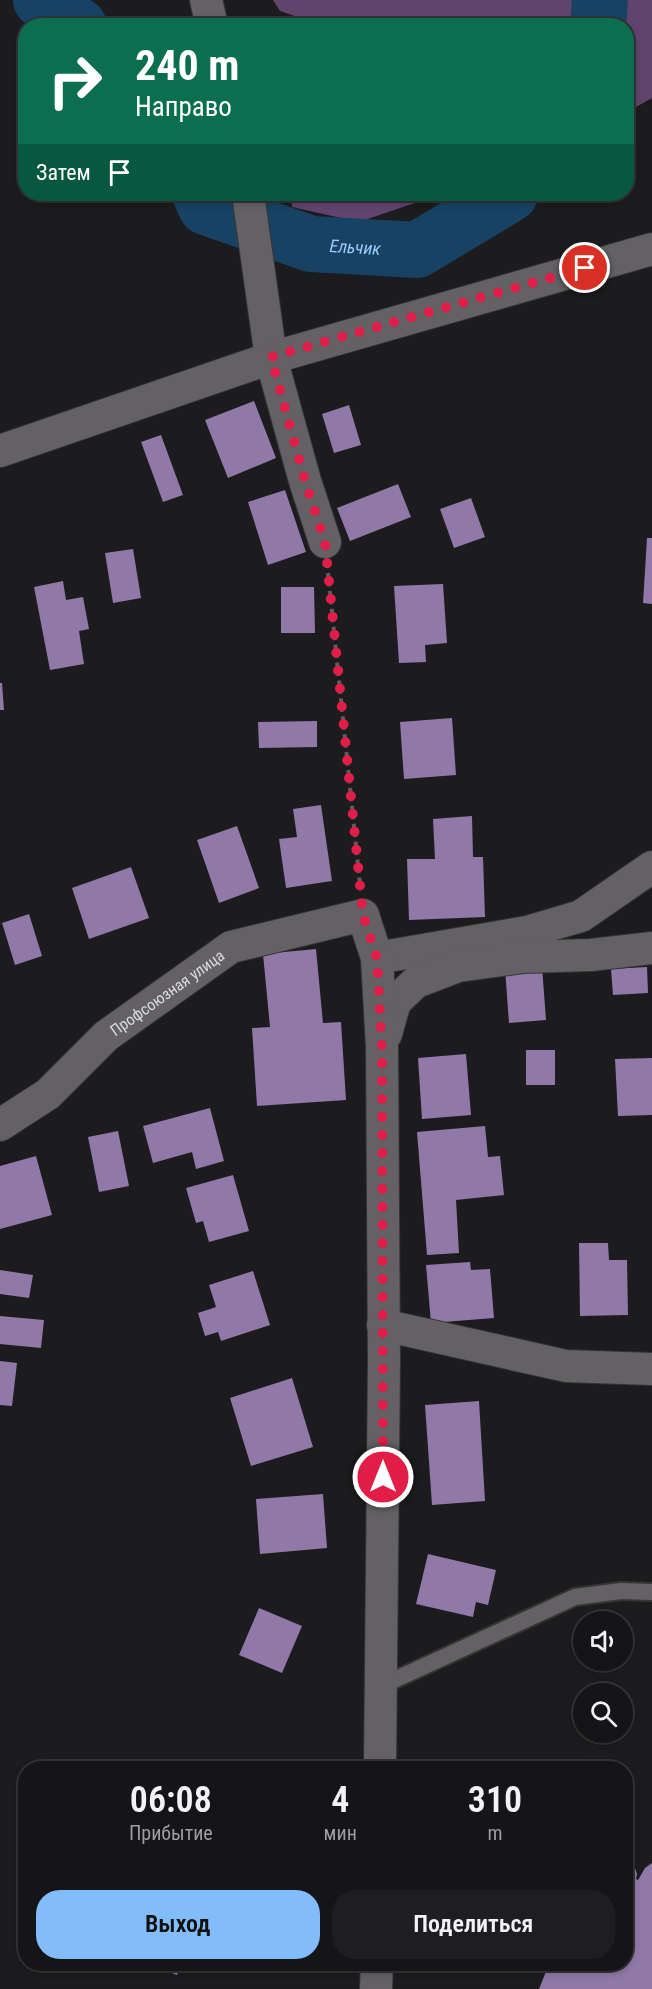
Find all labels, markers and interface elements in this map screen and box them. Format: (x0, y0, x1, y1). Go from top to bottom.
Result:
text: 240 m (135, 41, 240, 90)
icon: right (36, 42, 114, 120)
text: Направо (135, 91, 232, 123)
icon: arrive (103, 156, 136, 189)
text: Затем (36, 160, 91, 185)
water label: Ельчик (329, 235, 382, 258)
pin (559, 242, 610, 293)
icon: arrive (568, 251, 601, 284)
street label: Профсоюзная улица (106, 945, 228, 1040)
position arrow (351, 1445, 415, 1509)
map controls (573, 1611, 633, 1743)
button: sound (573, 1611, 633, 1671)
button: search (573, 1683, 633, 1743)
text: 06:08 (130, 1779, 212, 1821)
text: 4 (331, 1779, 349, 1821)
text: 310 (468, 1779, 522, 1821)
text: Прибытие (129, 1821, 213, 1845)
text: мин (324, 1821, 357, 1845)
text: m (487, 1821, 502, 1845)
button: Выход (36, 1890, 320, 1959)
button: Поделиться (332, 1890, 615, 1959)

